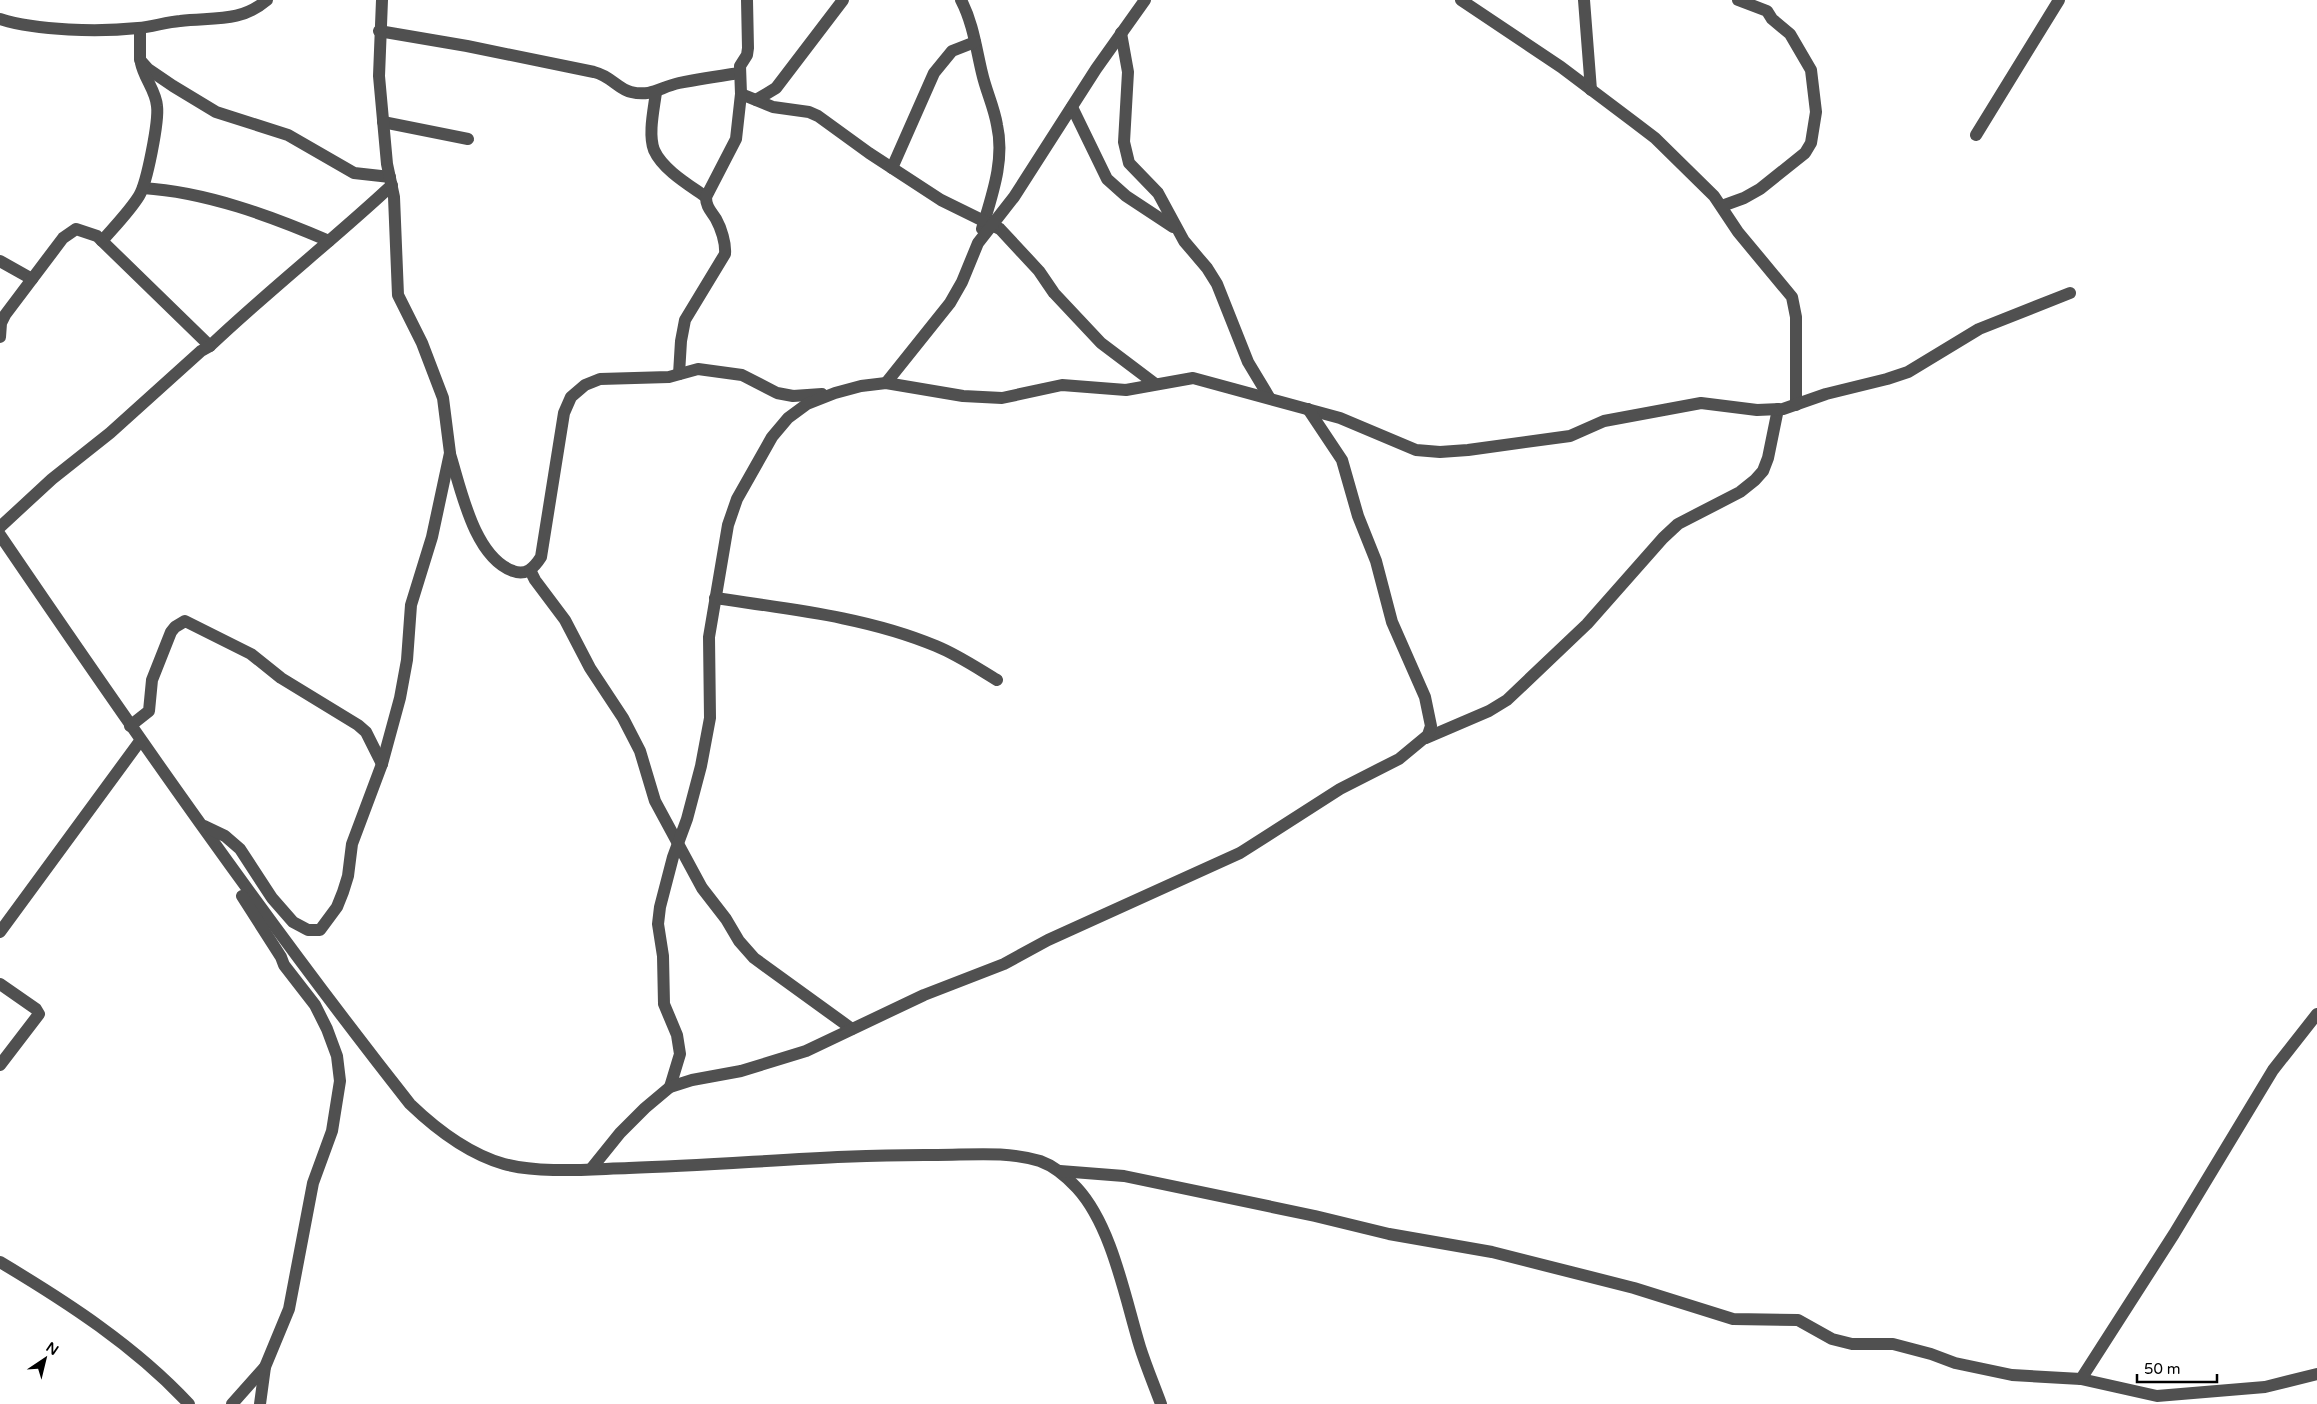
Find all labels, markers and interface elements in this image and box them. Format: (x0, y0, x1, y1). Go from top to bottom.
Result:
north arrow (20, 1334, 70, 1384)
text: N (43, 1339, 62, 1359)
scale bar (2137, 1352, 2217, 1384)
text: 50 m (2144, 1360, 2181, 1378)

